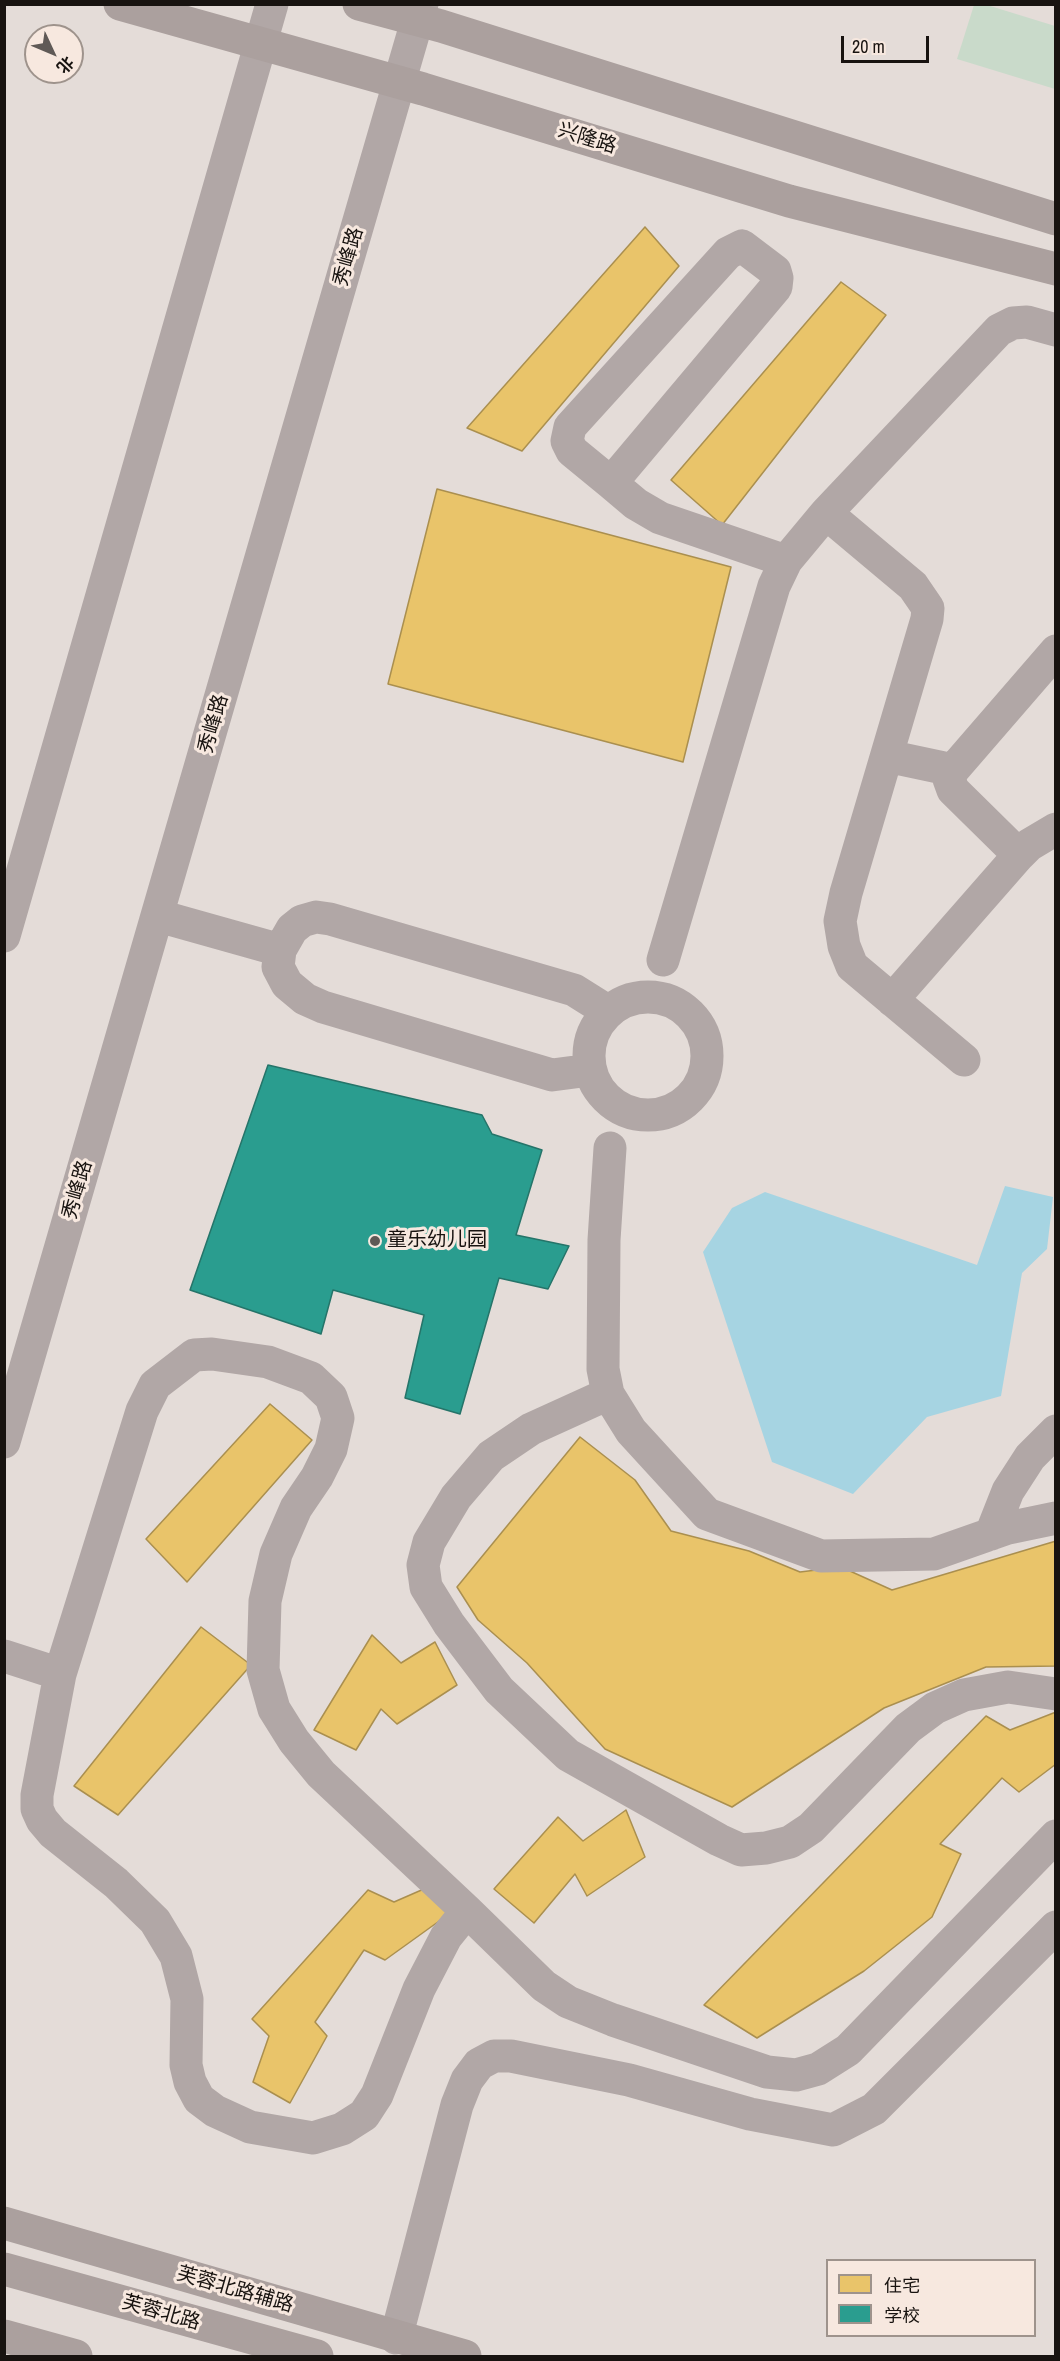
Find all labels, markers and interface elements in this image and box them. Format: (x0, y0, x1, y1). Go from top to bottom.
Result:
north arrow (24, 24, 84, 84)
scale bar (844, 24, 932, 62)
text: 20 m (852, 34, 885, 59)
text: 北 (52, 52, 79, 79)
street label: 兴隆路 (555, 119, 619, 159)
street label: 秀峰路 (329, 225, 369, 289)
street label: 秀峰路 (194, 692, 234, 756)
street label: 秀峰路 (58, 1158, 98, 1222)
place label: 童乐幼儿园 (387, 1229, 487, 1253)
marker: 童乐幼儿园 (368, 1234, 382, 1248)
legend (826, 2259, 1036, 2337)
street label: 芙蓉北路辅路 (174, 2262, 296, 2318)
text: 住宅 (884, 2273, 920, 2298)
street label: 芙蓉北路 (119, 2290, 203, 2336)
text: 学校 (884, 2303, 920, 2328)

